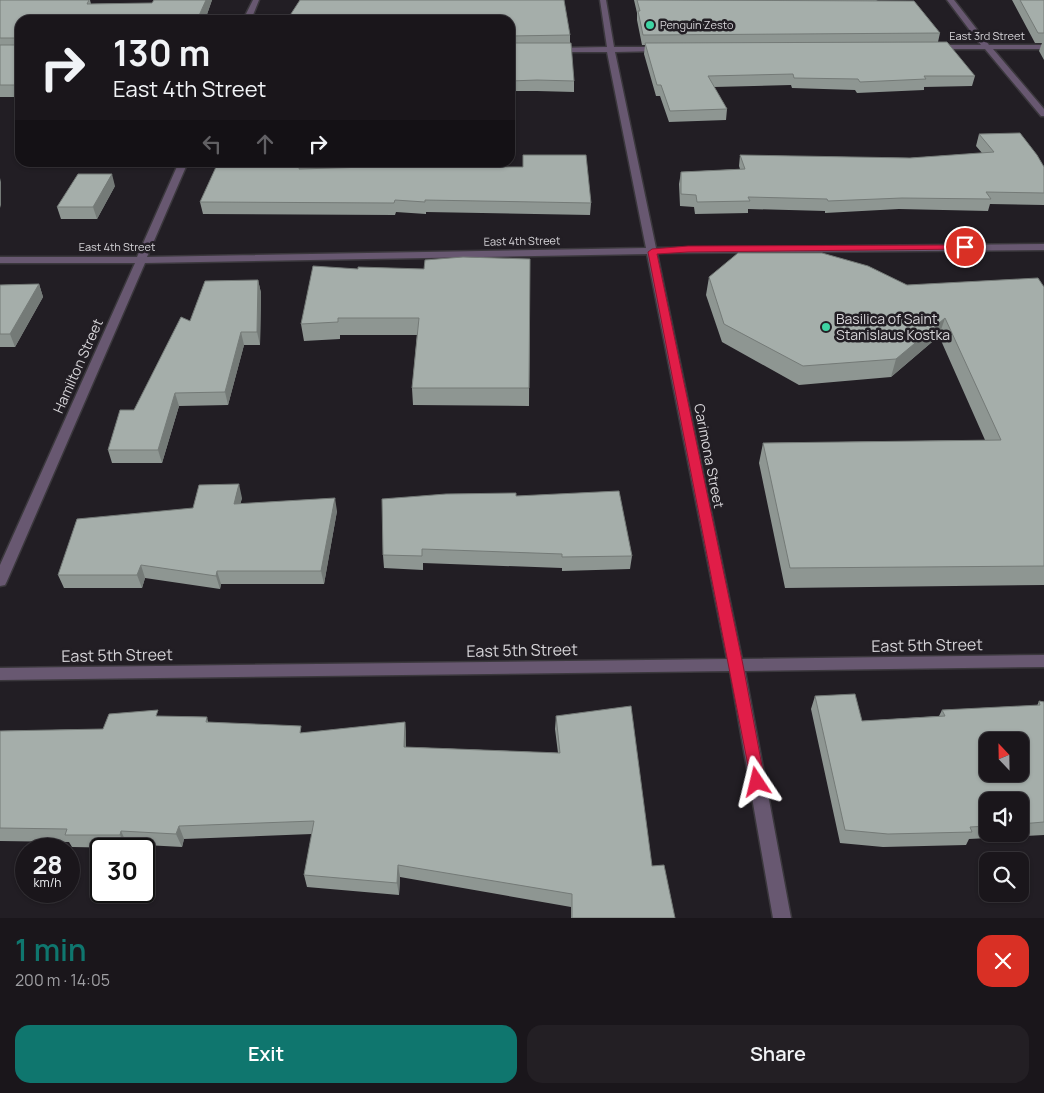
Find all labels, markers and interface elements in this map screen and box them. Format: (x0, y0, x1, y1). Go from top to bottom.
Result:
place label: Penguin Zesto (660, 17, 734, 32)
marker: Penguin Zesto (644, 19, 656, 31)
street label: East 3rd Street (949, 28, 1025, 43)
text: 130 m (113, 29, 210, 77)
icon: right (30, 35, 95, 100)
text: East 4th Street (113, 74, 266, 104)
icon: left (198, 130, 226, 158)
icon: ahead (251, 130, 279, 158)
icon: right (304, 130, 332, 158)
pin (944, 226, 986, 268)
street label: East 4th Street (484, 232, 560, 249)
icon: arrive (951, 233, 979, 261)
street label: East 4th Street (79, 239, 155, 254)
place label: Basilica of Saint Stanislaus Kostka (836, 309, 950, 344)
street label: Hamilton Street (48, 315, 107, 416)
marker: Basilica of Saint Stanislaus Kostka (820, 321, 832, 333)
street label: Carimona Street (690, 402, 729, 510)
street label: East 5th Street (871, 633, 983, 657)
street label: East 5th Street (466, 638, 578, 662)
street label: East 5th Street (61, 643, 173, 667)
north arrow (979, 732, 1029, 782)
map controls (979, 732, 1029, 902)
position arrow (730, 755, 782, 807)
button: sound (979, 792, 1029, 842)
speed limit sign: 30 (90, 838, 155, 903)
text: 28 (32, 847, 63, 882)
button: search (979, 852, 1029, 902)
text: km/h (34, 874, 61, 891)
text: 1 min (15, 929, 87, 970)
button: close (977, 935, 1029, 987)
text: 200 m · 14:05 (15, 969, 110, 991)
button: Exit (15, 1025, 517, 1083)
button: Share (527, 1025, 1029, 1083)

